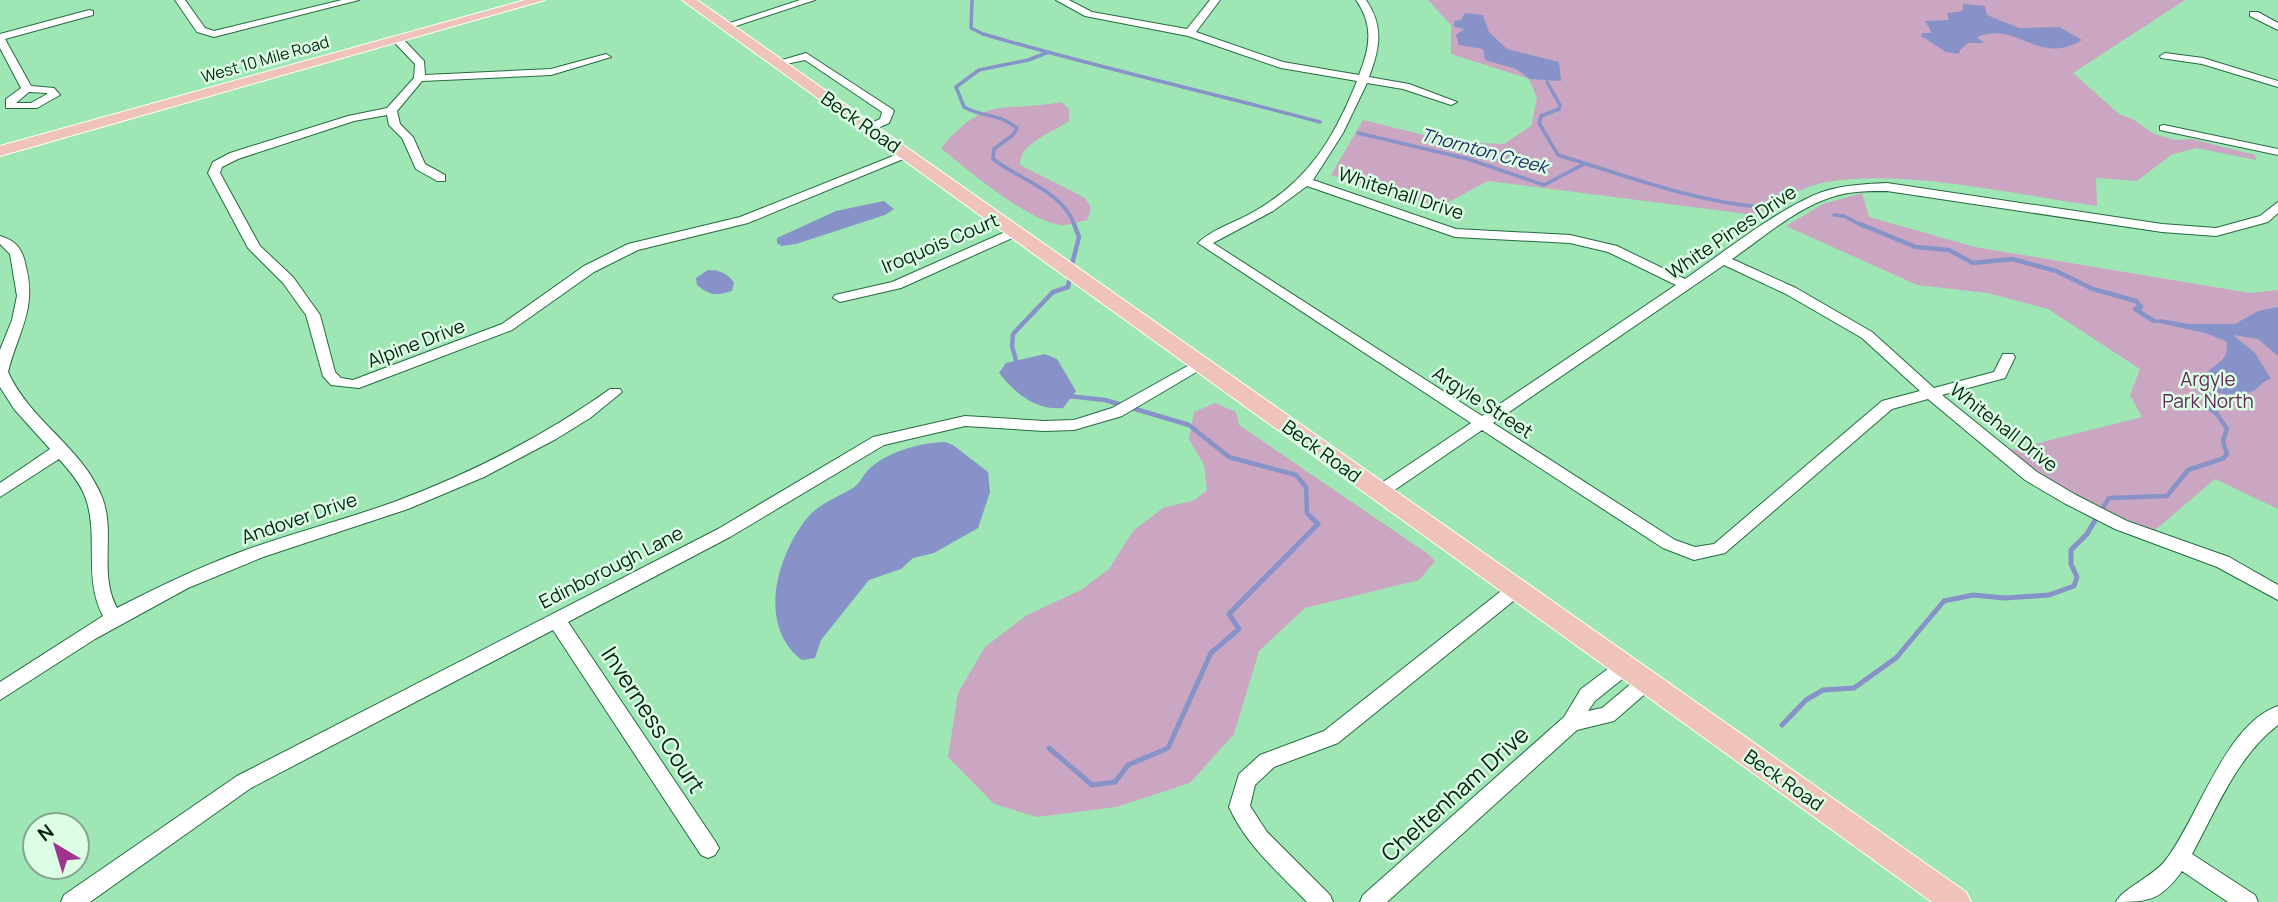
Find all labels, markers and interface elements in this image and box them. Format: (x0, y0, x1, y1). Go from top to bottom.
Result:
street label: West 10 Mile Road (199, 30, 331, 88)
street label: Beck Road (816, 85, 906, 159)
water label: Thornton Creek (1418, 122, 1553, 179)
street label: Whitehall Drive (1335, 160, 1467, 226)
street label: White Pines Drive (1661, 179, 1801, 285)
street label: Iroquois Court (877, 207, 1003, 279)
street label: Alpine Drive (363, 312, 469, 374)
street label: Argyle Street (1428, 360, 1538, 444)
park label: Argyle Park North (2162, 366, 2254, 414)
street label: Whitehall Drive (1944, 376, 2064, 478)
street label: Beck Road (1277, 414, 1367, 488)
street label: Andover Drive (238, 486, 360, 550)
street label: Edinborough Lane (535, 519, 687, 615)
street label: Inverness Court (594, 640, 713, 799)
street label: Cheltenham Drive (1373, 718, 1535, 868)
street label: Beck Road (1739, 743, 1829, 817)
north arrow (21, 811, 91, 881)
text: N (32, 818, 59, 847)

